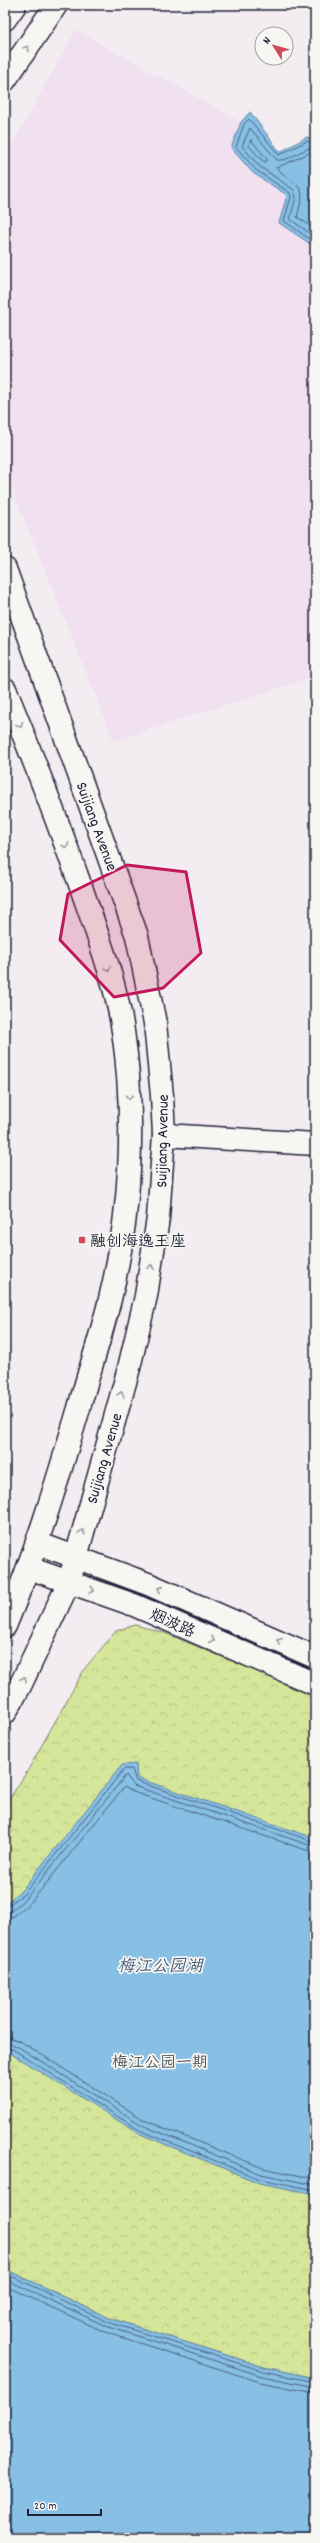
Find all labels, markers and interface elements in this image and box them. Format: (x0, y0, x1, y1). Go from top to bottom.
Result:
north arrow (254, 26, 294, 66)
text: N (260, 34, 276, 48)
one-way arrow (22, 45, 30, 52)
one-way arrow (15, 721, 23, 728)
street label: Suijiang Avenue (69, 779, 122, 875)
one-way arrow (61, 843, 70, 850)
one-way arrow (103, 965, 112, 972)
one-way arrow (125, 1094, 133, 1100)
street label: Suijiang Avenue (151, 1094, 176, 1188)
place label: 融创海逸王座 (90, 1231, 186, 1254)
marker: 融创海逸王座 (77, 1235, 87, 1245)
one-way arrow (146, 1264, 155, 1270)
one-way arrow (116, 1391, 125, 1398)
street label: Suijiang Avenue (81, 1411, 129, 1507)
one-way arrow (78, 1529, 86, 1536)
one-way arrow (89, 1586, 96, 1594)
one-way arrow (157, 1586, 165, 1594)
street label: 烟波路 (145, 1604, 199, 1645)
one-way arrow (208, 1635, 216, 1643)
one-way arrow (276, 1638, 284, 1646)
one-way arrow (19, 1675, 27, 1683)
water label: 梅江公园湖 (118, 1956, 204, 1980)
park label: 梅江公园一期 (112, 2052, 208, 2075)
scale bar (28, 2491, 101, 2517)
text: 20 m (34, 2498, 57, 2515)

